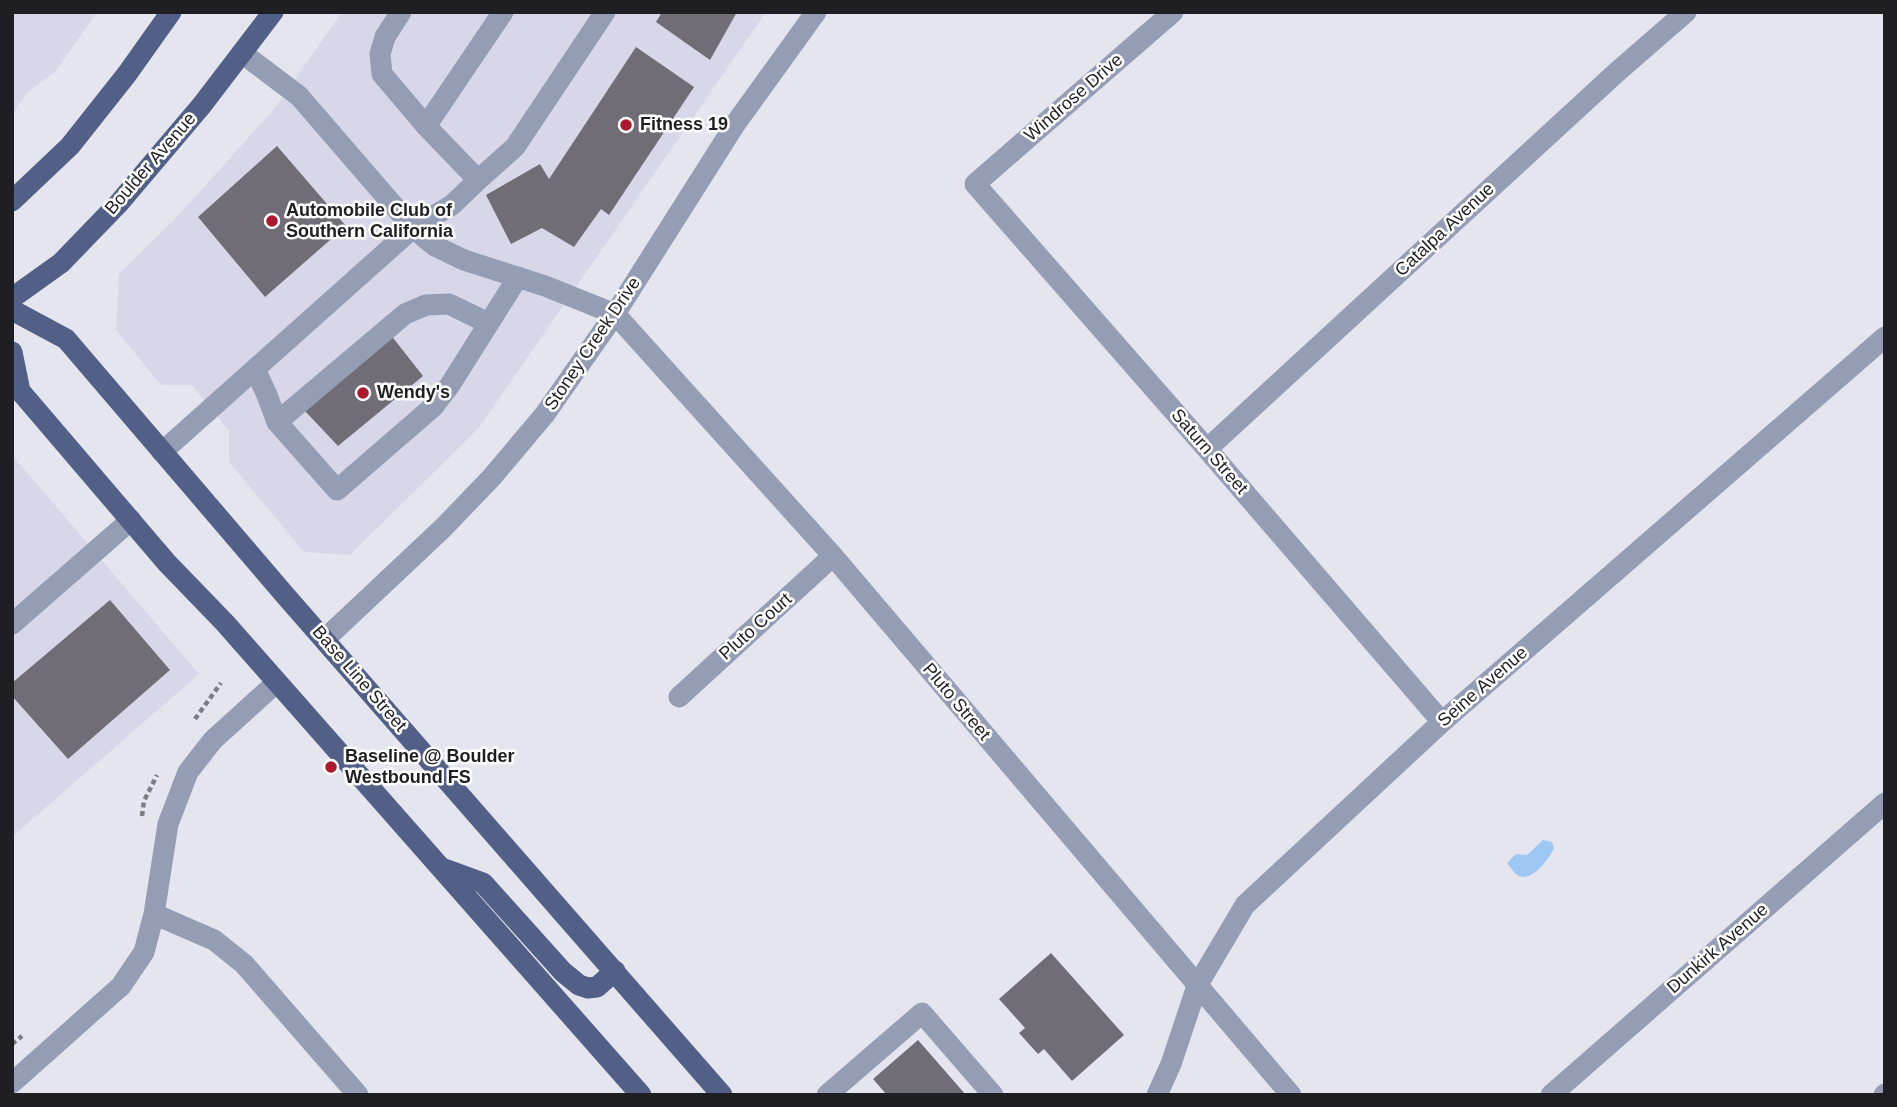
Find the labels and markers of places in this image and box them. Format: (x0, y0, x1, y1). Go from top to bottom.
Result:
place label: Fitness 19 (640, 114, 728, 136)
marker: Fitness 19 (618, 117, 634, 133)
place label: Automobile Club of Southern California (286, 200, 453, 242)
marker: Automobile Club of Southern California (264, 213, 280, 229)
place label: Wendy's (377, 382, 450, 404)
marker: Wendy's (355, 385, 371, 401)
place label: Baseline @ Boulder Westbound FS (345, 746, 515, 788)
marker: Baseline @ Boulder Westbound FS (323, 759, 339, 775)

